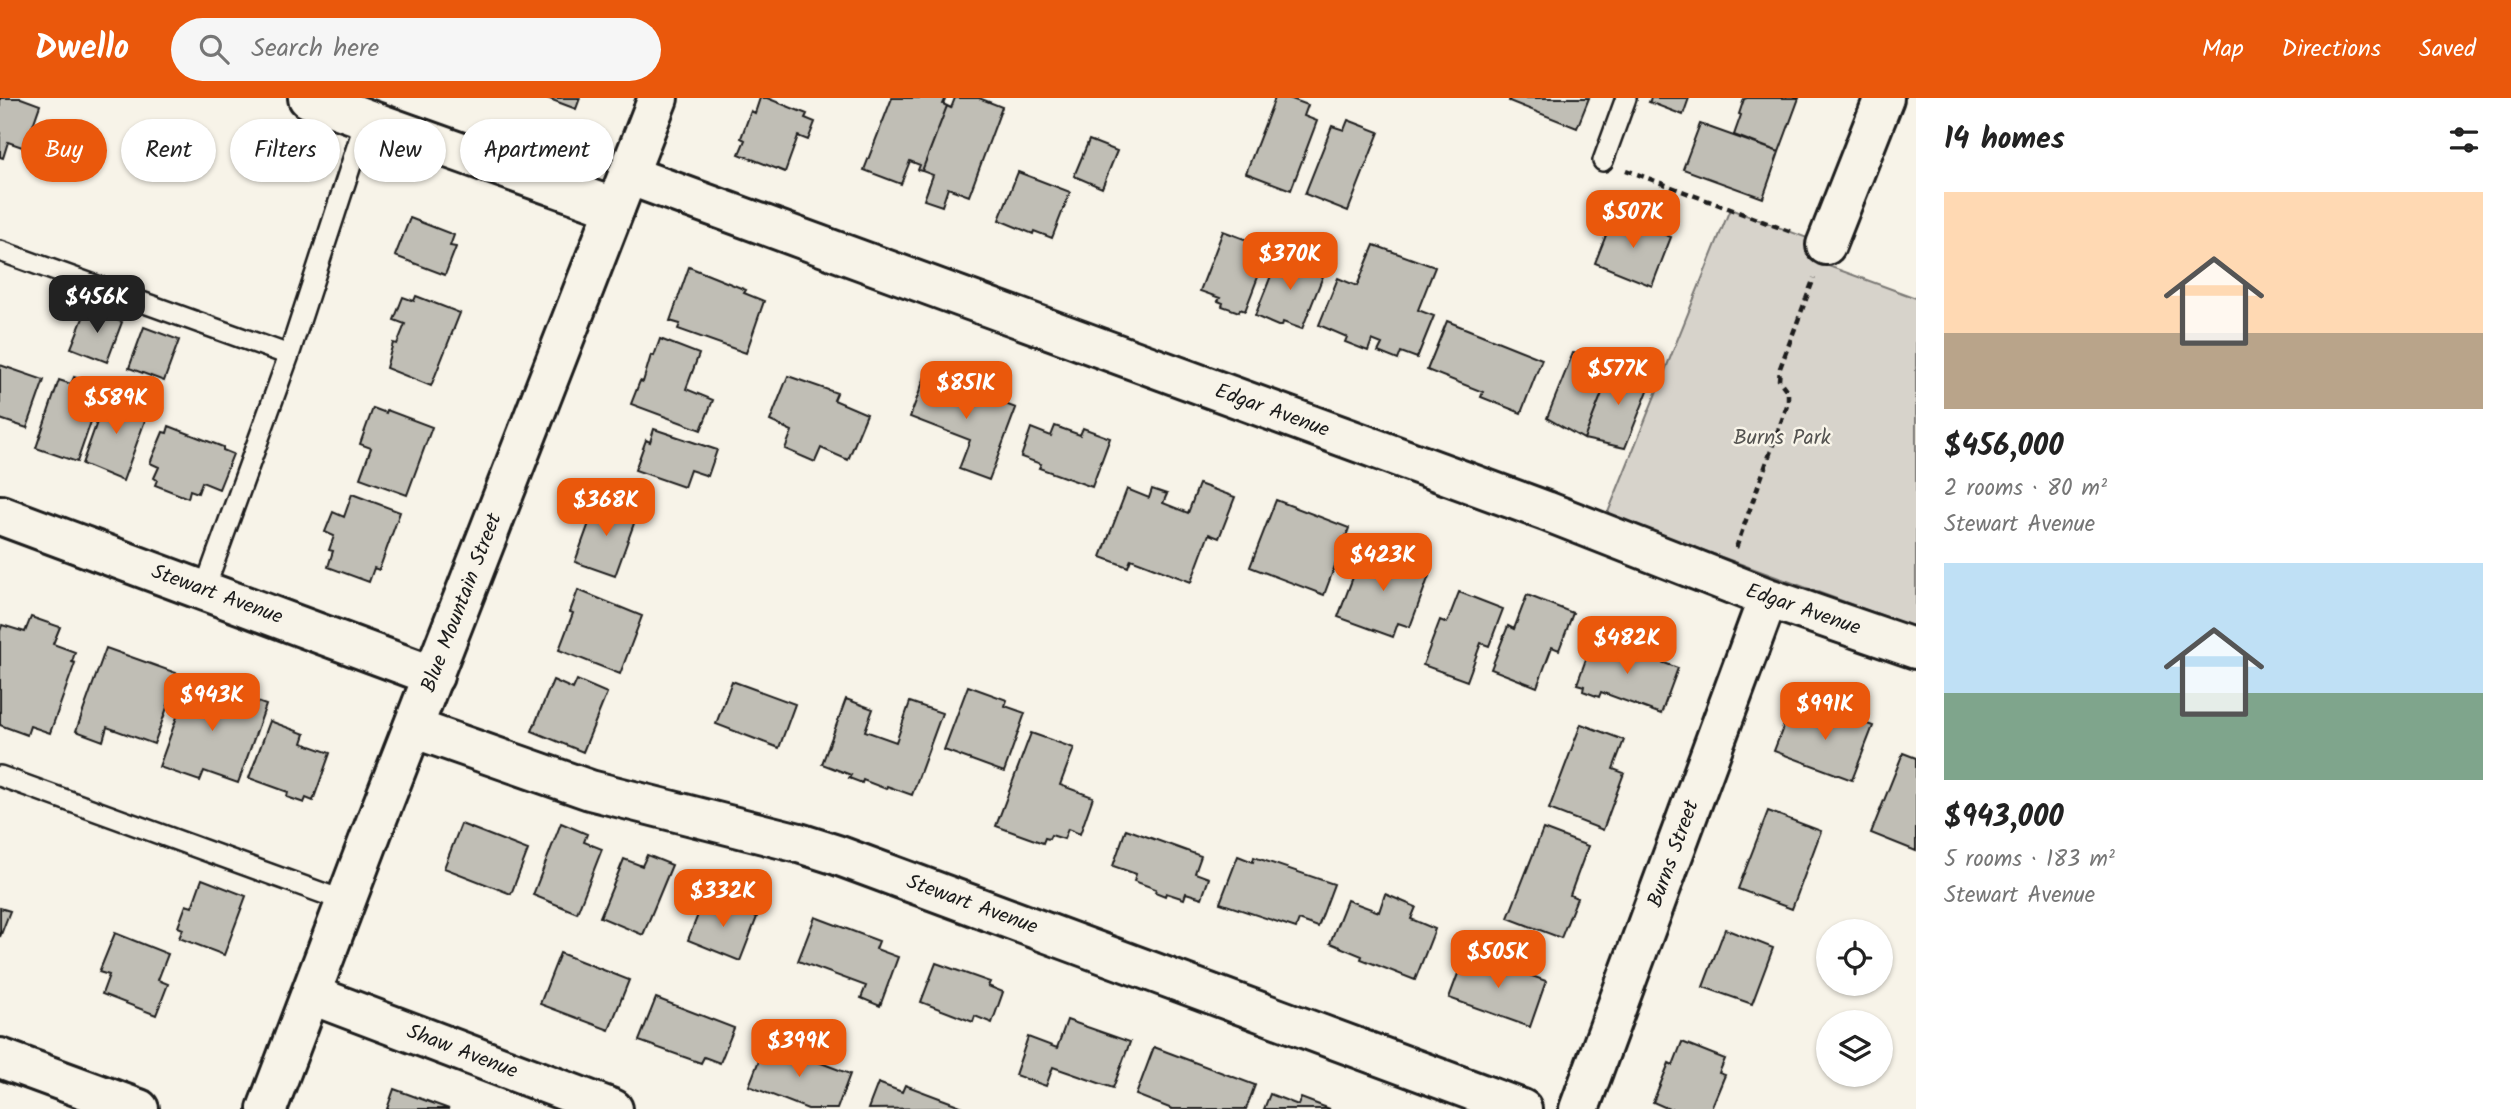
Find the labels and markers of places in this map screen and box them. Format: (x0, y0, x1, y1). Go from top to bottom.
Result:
pin: $507K (1584, 190, 1682, 250)
pin: $370K (1241, 232, 1339, 292)
pin: $456K (48, 275, 146, 335)
pin: $577K (1569, 348, 1667, 407)
pin: $851K (917, 362, 1015, 421)
pin: $589K (67, 376, 165, 436)
pin: $368K (557, 478, 655, 538)
pin: $423K (1334, 533, 1432, 593)
pin: $482K (1578, 616, 1676, 676)
pin: $943K (163, 674, 261, 733)
pin: $991K (1776, 682, 1874, 742)
pin: $332K (674, 870, 772, 929)
pin: $505K (1449, 930, 1547, 990)
pin: $399K (750, 1020, 848, 1079)

